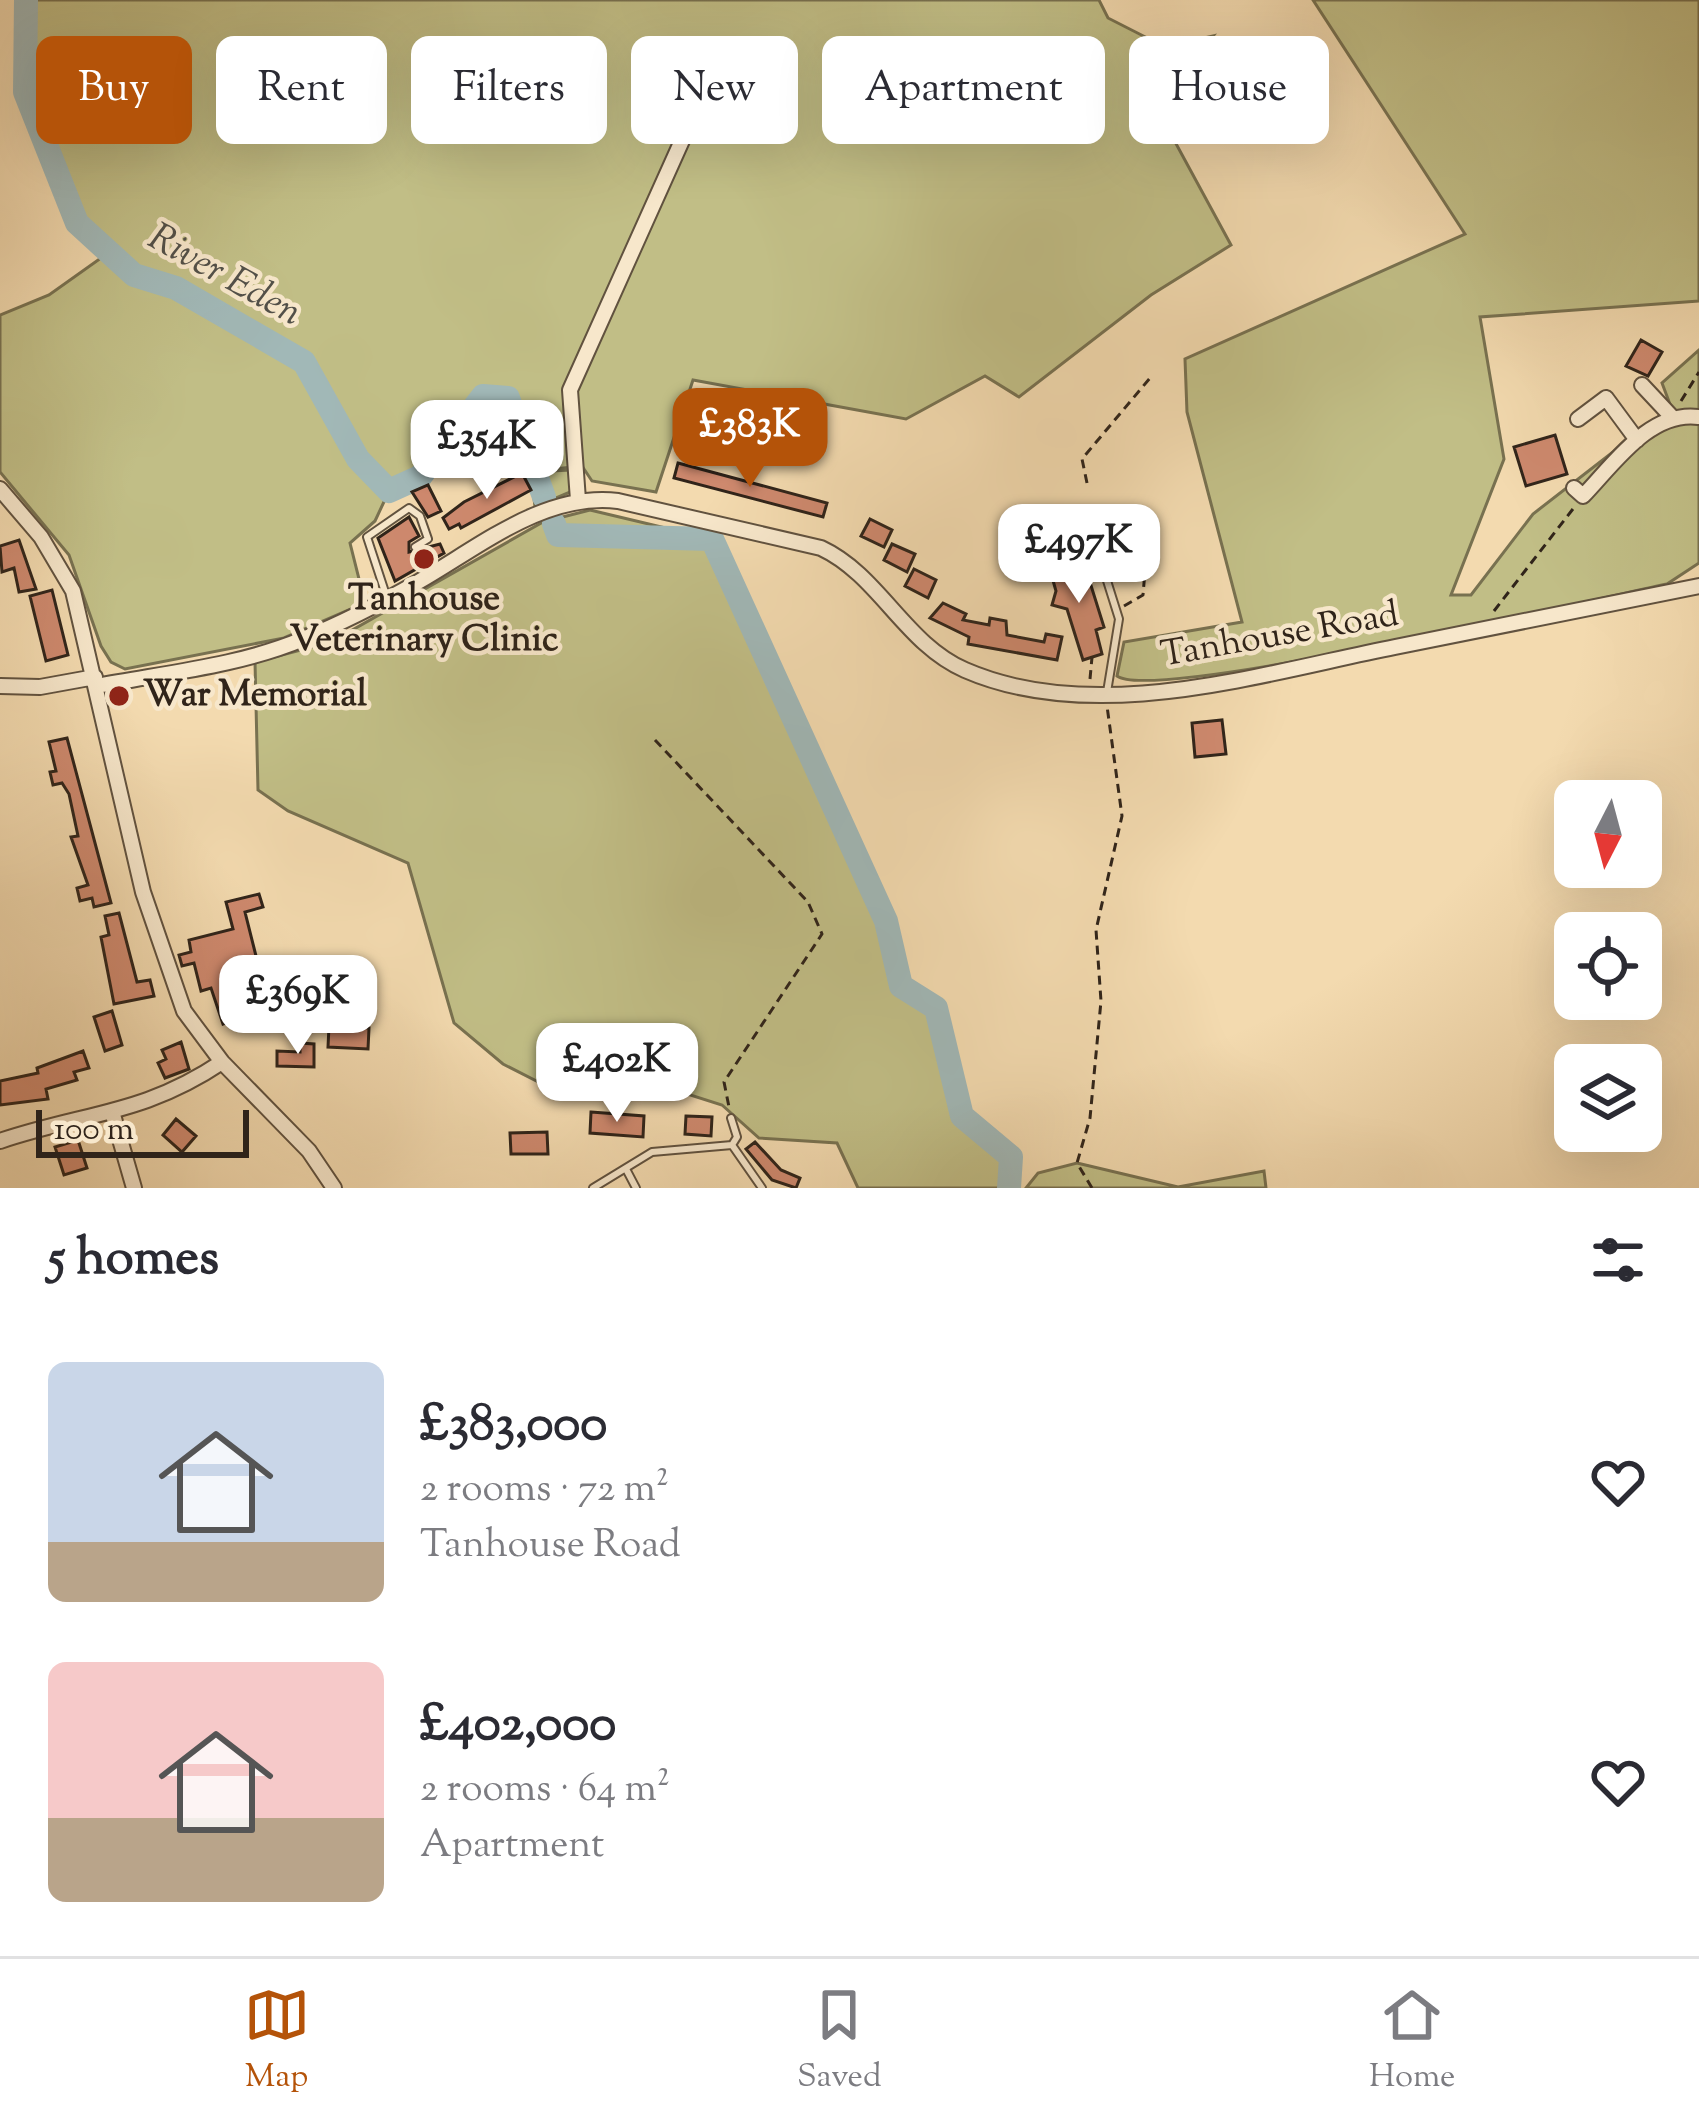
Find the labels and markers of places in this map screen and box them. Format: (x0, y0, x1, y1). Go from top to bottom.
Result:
pin: £383K (666, 388, 834, 490)
pin: £354K (403, 400, 571, 502)
pin: £497K (995, 504, 1163, 606)
marker: Tanhouse Veterinary Clinic (411, 546, 437, 572)
place label: Tanhouse Veterinary Clinic (290, 574, 558, 667)
place label: War Memorial (143, 670, 367, 722)
marker: War Memorial (106, 683, 132, 709)
pin: £369K (214, 955, 382, 1057)
pin: £402K (533, 1023, 701, 1125)

